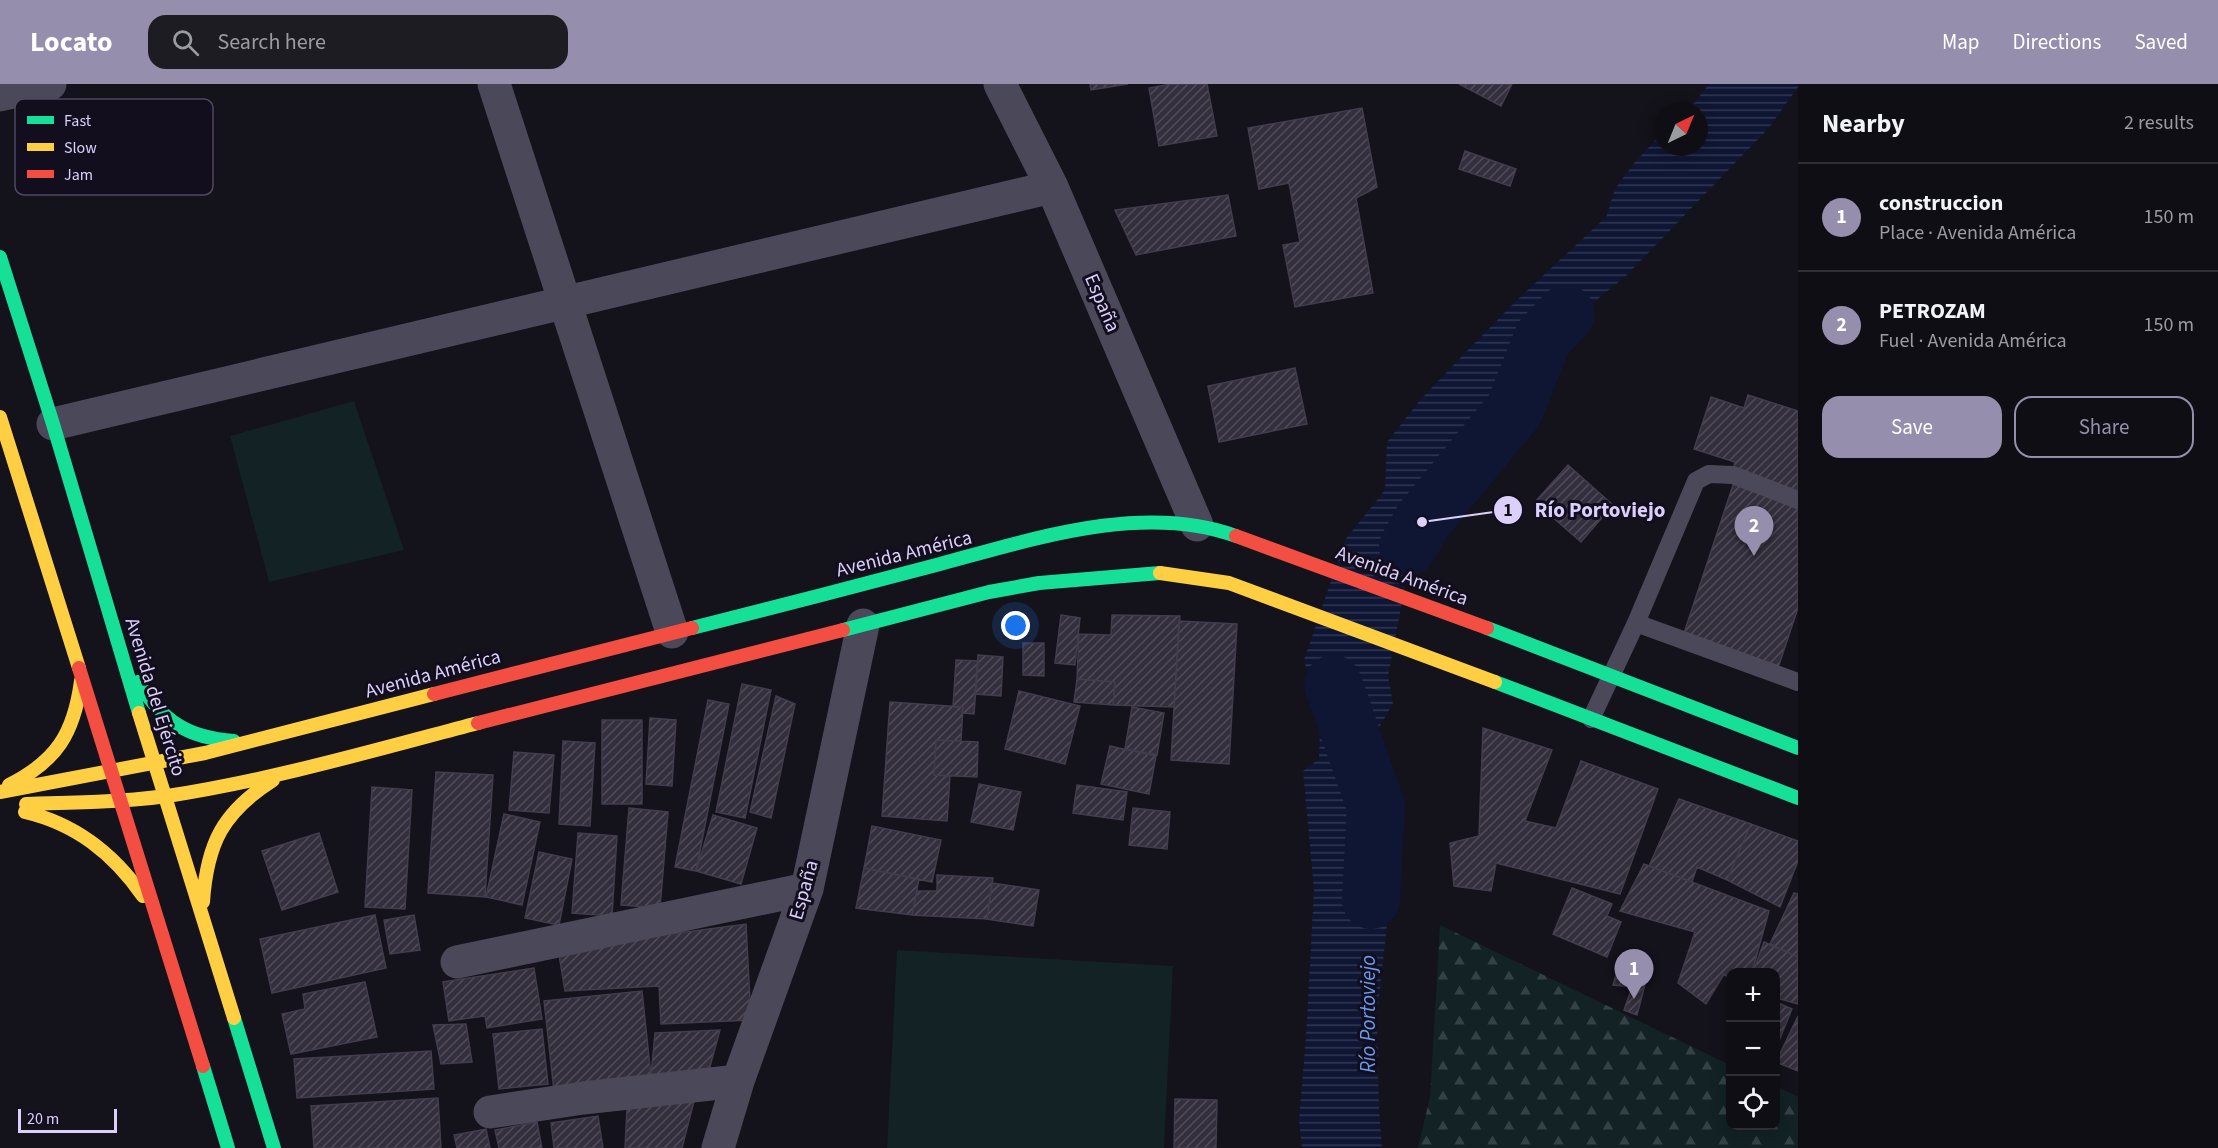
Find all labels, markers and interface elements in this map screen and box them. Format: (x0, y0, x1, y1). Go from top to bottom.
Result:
search box (148, 15, 568, 69)
text: Locato (30, 22, 112, 62)
icon: search (169, 26, 202, 59)
text: Search here (217, 26, 326, 58)
text: Map (1942, 27, 1980, 57)
text: Directions (2013, 27, 2101, 57)
text: Saved (2134, 27, 2188, 57)
legend (15, 99, 213, 195)
north arrow (1654, 102, 1708, 156)
text: Nearby (1822, 105, 1905, 142)
text: 2 results (2124, 109, 2194, 137)
text: Fast (64, 110, 92, 132)
text: Slow (64, 137, 97, 159)
text: Jam (64, 164, 93, 186)
text: construccion (1879, 187, 2003, 219)
text: 1 (1836, 203, 1847, 231)
text: 150 m (2144, 203, 2194, 231)
text: Place · Avenida América (1879, 219, 2076, 247)
street label: España (1077, 270, 1127, 336)
text: PETROZAM (1879, 295, 1986, 327)
text: 2 (1836, 311, 1847, 339)
text: 150 m (2144, 311, 2194, 339)
text: Fuel · Avenida América (1879, 327, 2067, 355)
button: Save (1822, 396, 2002, 458)
button: Share (2014, 396, 2194, 458)
callout: Río Portoviejo (1493, 490, 1678, 529)
text: Río Portoviejo (1535, 495, 1665, 525)
text: 1 (1503, 498, 1513, 523)
pin: 2 (1734, 506, 1774, 556)
street label: Avenida América (833, 524, 975, 584)
street label: Avenida América (1332, 539, 1472, 613)
your location (1001, 611, 1030, 640)
street label: Avenida del Ejército (118, 614, 192, 780)
street label: Avenida América (362, 642, 504, 706)
street label: España (782, 857, 826, 923)
pin: 1 (1614, 950, 1654, 999)
water label: Río Portoviejo (1353, 955, 1383, 1073)
map controls (1726, 968, 1780, 1130)
button: + (1726, 968, 1780, 1022)
button: − (1726, 1022, 1780, 1076)
button: locate (1726, 1076, 1780, 1130)
scale bar (18, 1106, 117, 1134)
text: 20 m (27, 1108, 59, 1130)

